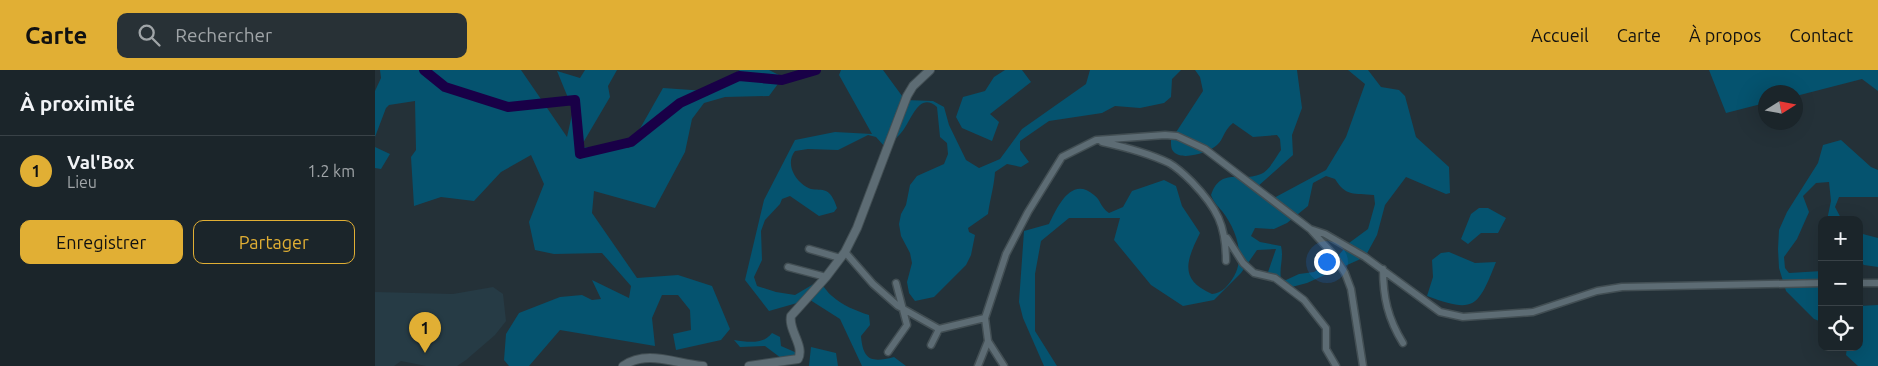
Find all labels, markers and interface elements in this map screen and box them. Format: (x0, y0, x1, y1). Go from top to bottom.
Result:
search box (117, 13, 467, 58)
icon: search (135, 21, 163, 49)
text: Carte (25, 22, 87, 49)
text: Rechercher (175, 24, 272, 46)
text: Accueil (1531, 25, 1589, 45)
text: Carte (1617, 25, 1661, 45)
text: À propos (1689, 25, 1761, 45)
text: Contact (1789, 25, 1853, 45)
north arrow (1758, 85, 1803, 130)
text: À proximité (20, 91, 135, 115)
text: Val'Box (67, 151, 134, 173)
text: 1 (31, 162, 41, 180)
text: 1.2 km (307, 162, 355, 180)
text: Lieu (67, 173, 97, 191)
map controls (1818, 216, 1863, 351)
button: + (1818, 216, 1863, 261)
button: Enregistrer (20, 220, 183, 264)
button: Partager (193, 220, 355, 264)
your location (1314, 249, 1340, 275)
button: − (1818, 261, 1863, 306)
button: locate (1818, 306, 1863, 351)
pin: 1 (409, 312, 441, 353)

